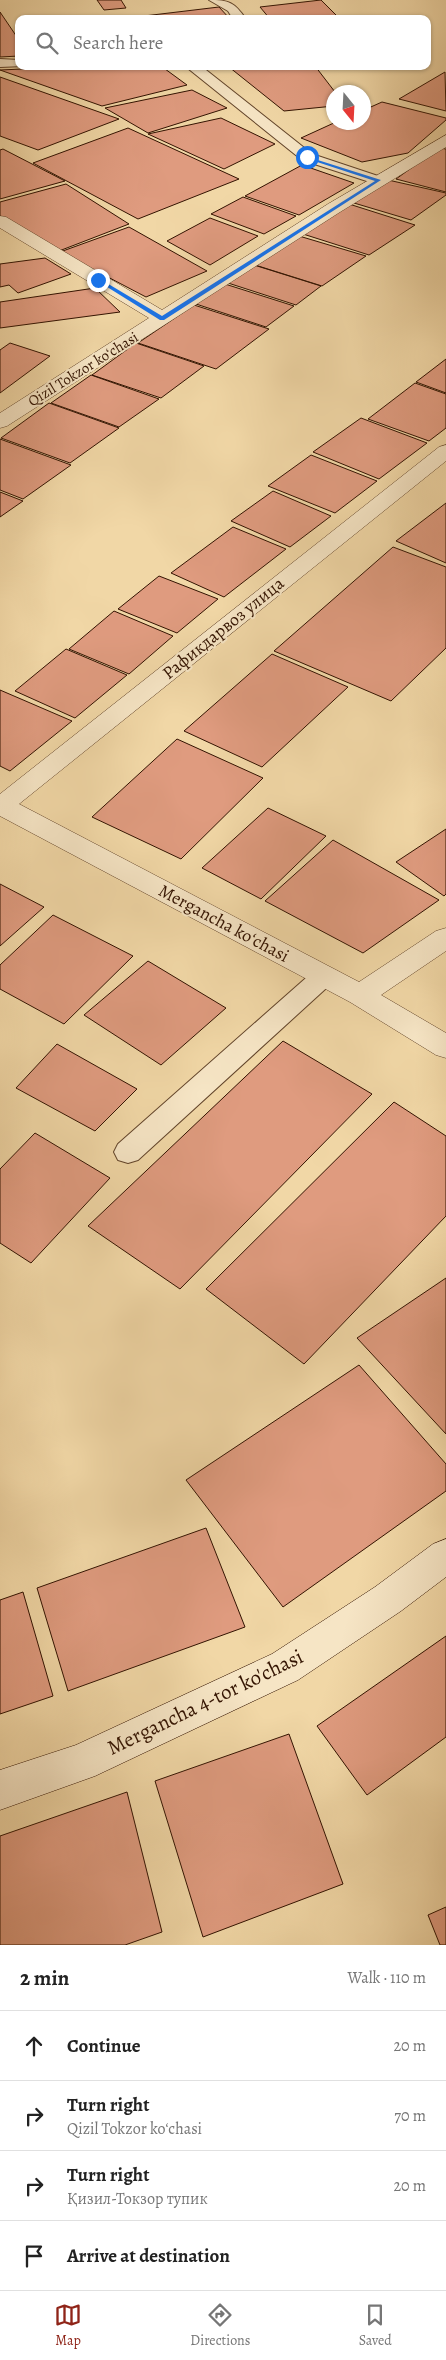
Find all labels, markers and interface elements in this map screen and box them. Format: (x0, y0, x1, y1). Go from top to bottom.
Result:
search box (15, 15, 431, 70)
icon: search (33, 29, 61, 57)
text: Search here (73, 30, 163, 56)
north arrow (326, 85, 371, 130)
route start (296, 146, 319, 169)
route end (87, 269, 110, 292)
street label: Qizil Tokzor koʻchasi (24, 327, 142, 411)
street label: Рафикдарвоз улица (157, 571, 289, 685)
street label: Mergancha koʻchasi (154, 878, 294, 968)
street label: Mergancha 4-tor ko'chasi (102, 1642, 308, 1762)
text: 2 min (20, 1964, 69, 1992)
text: Walk · 110 m (348, 1967, 426, 1989)
icon: ahead (20, 2032, 48, 2060)
text: Continue (67, 2033, 141, 2059)
text: 20 m (393, 2035, 426, 2057)
text: Turn right (67, 2092, 149, 2118)
icon: right (20, 2102, 48, 2130)
text: 70 m (394, 2105, 426, 2127)
text: Qizil Tokzor koʻchasi (67, 2118, 202, 2140)
text: Turn right (67, 2162, 149, 2188)
icon: right (20, 2172, 48, 2200)
text: 20 m (393, 2175, 426, 2197)
text: Қизил-Токзор тупик (67, 2188, 208, 2210)
icon: arrive (20, 2242, 48, 2270)
text: Arrive at destination (67, 2243, 230, 2269)
tab: Map (54, 2301, 82, 2350)
tab: Directions (190, 2301, 250, 2350)
tab: Saved (359, 2301, 392, 2350)

